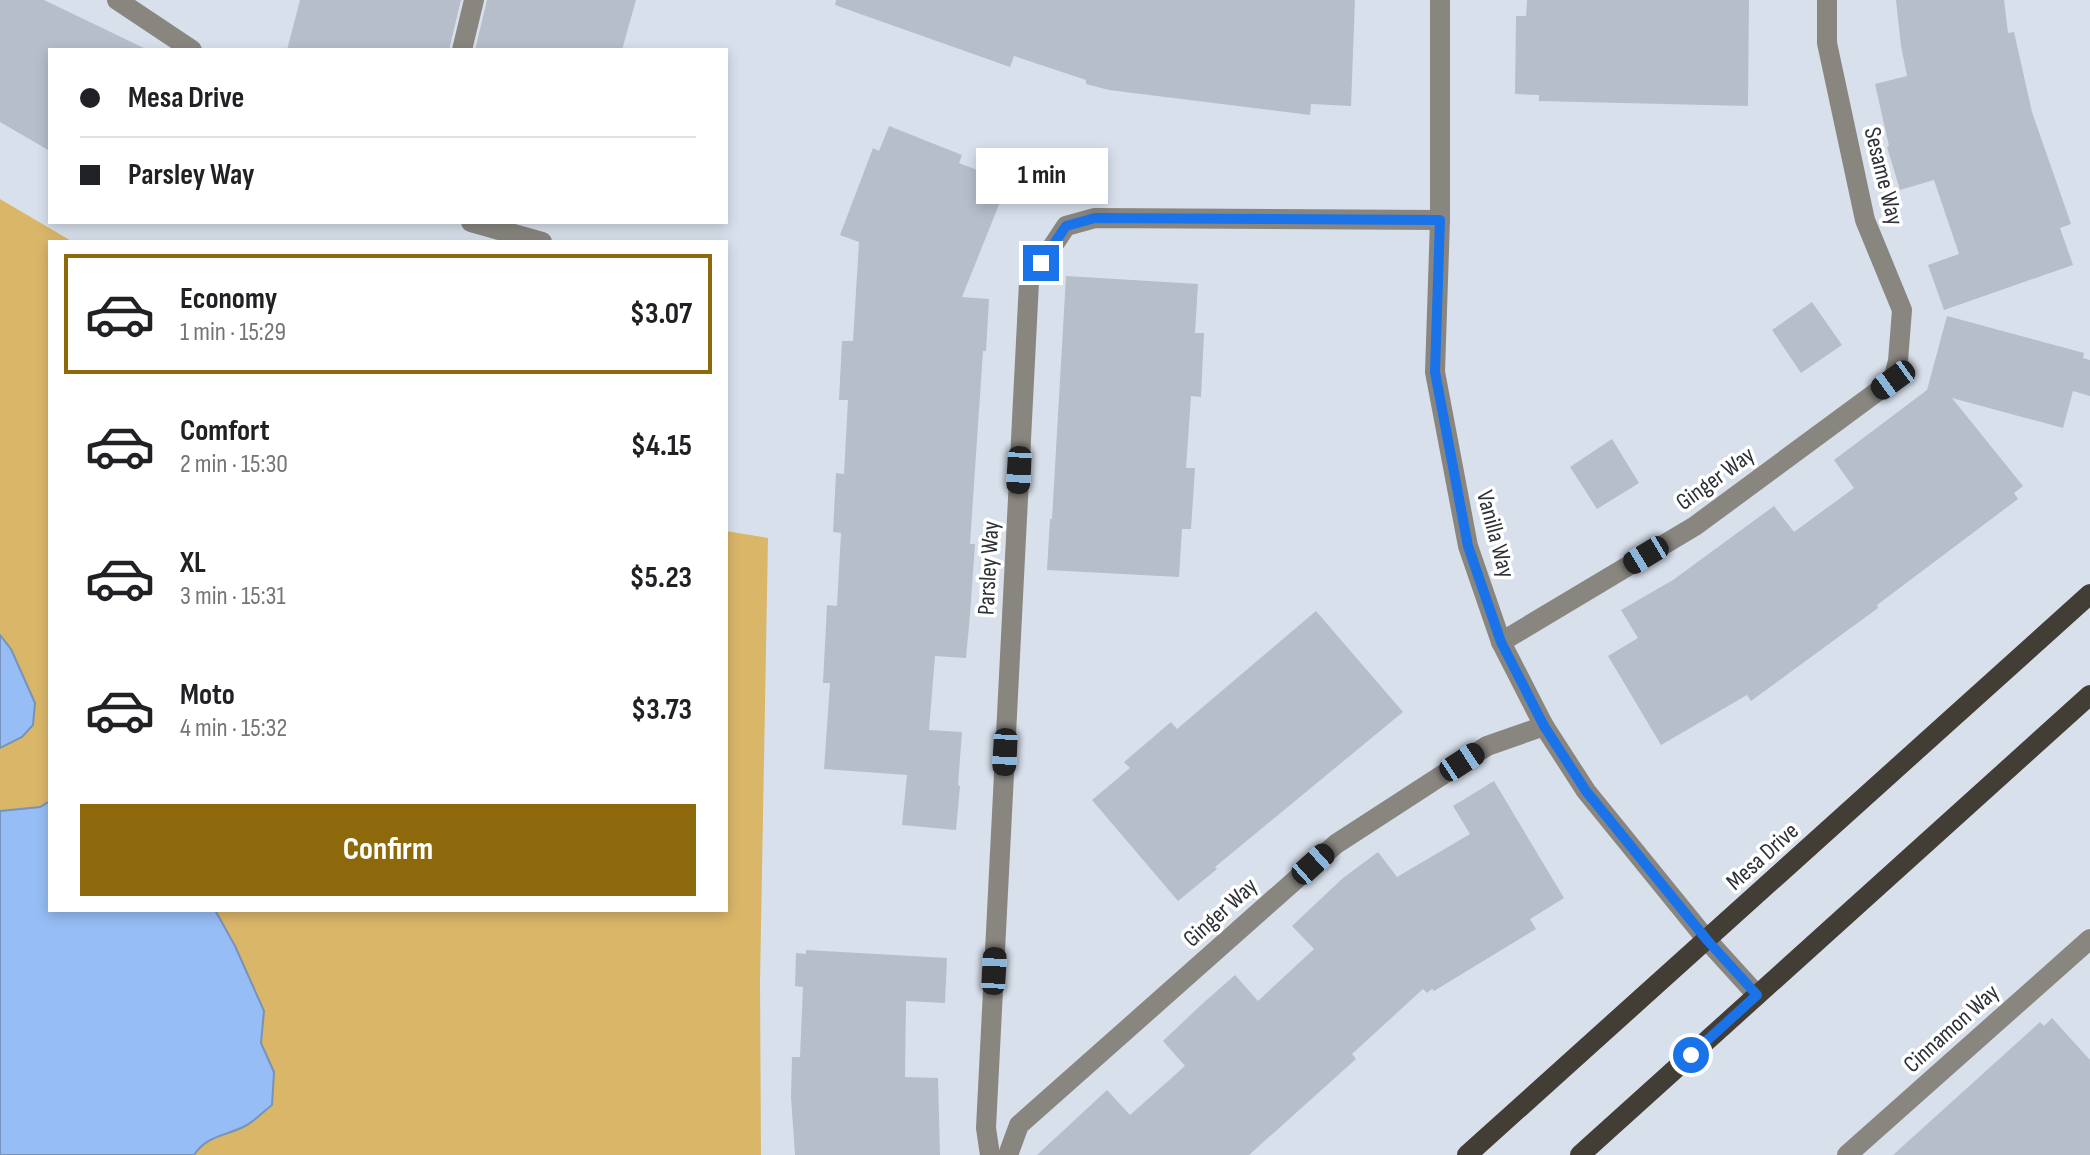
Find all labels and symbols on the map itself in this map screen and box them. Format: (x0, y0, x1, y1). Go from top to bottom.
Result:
street label: Sesame Way (1857, 124, 1910, 228)
callout: 1 min (975, 147, 1107, 203)
route end (1023, 245, 1059, 281)
car (1867, 356, 1919, 404)
street label: Ginger Way (1670, 440, 1760, 517)
car (1006, 445, 1032, 495)
street label: Vanilla Way (1470, 487, 1521, 581)
street label: Parsley Way (972, 520, 1005, 616)
car (1619, 532, 1673, 578)
car (992, 727, 1018, 777)
car (1435, 739, 1489, 785)
street label: Mesa Drive (1720, 816, 1805, 896)
car (1287, 839, 1339, 889)
street label: Ginger Way (1177, 872, 1263, 953)
car (981, 946, 1007, 996)
street label: Cinnamon Way (1898, 978, 2005, 1079)
route start (1673, 1037, 1709, 1073)

